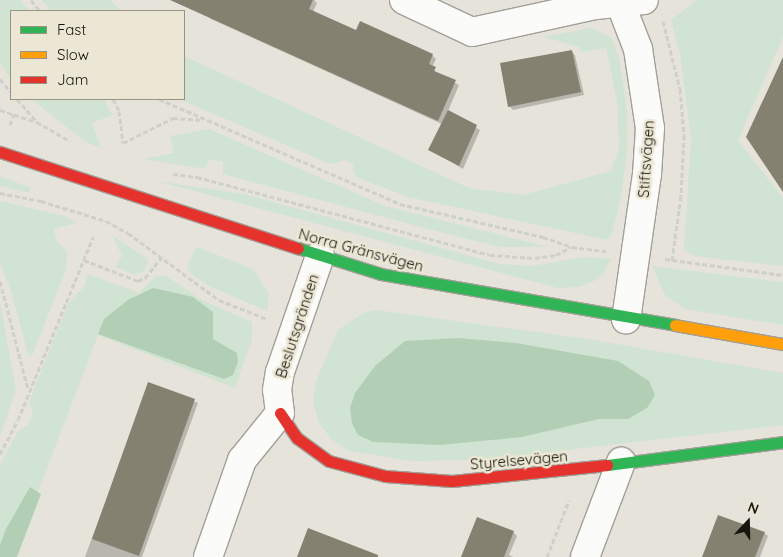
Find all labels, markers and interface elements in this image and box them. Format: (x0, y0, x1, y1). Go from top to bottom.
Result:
legend (10, 10, 185, 100)
text: Fast (57, 20, 86, 39)
text: Slow (57, 45, 89, 64)
text: Jam (57, 70, 88, 89)
street label: Stiftsvägen (634, 120, 658, 198)
street label: Norra Gränsvägen (297, 225, 425, 275)
street label: Beslutsgränden (272, 272, 322, 380)
street label: Styrelsevägen (469, 447, 569, 473)
north arrow (723, 497, 773, 547)
text: N (745, 498, 761, 518)

